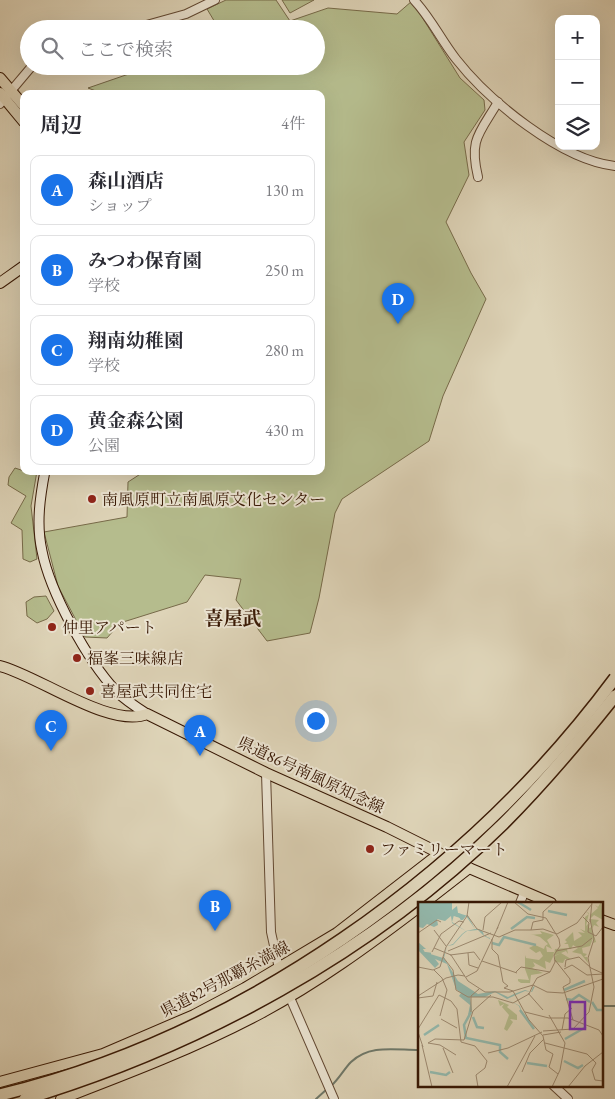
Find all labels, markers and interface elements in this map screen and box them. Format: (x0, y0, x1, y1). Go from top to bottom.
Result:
map controls (555, 15, 600, 150)
button: + (555, 15, 600, 60)
search box (20, 20, 325, 75)
icon: search (38, 34, 66, 62)
text: ここで検索 (78, 37, 173, 62)
button: − (555, 60, 600, 105)
button: layers (555, 105, 600, 150)
text: 周辺 (40, 111, 82, 138)
text: 4件 (281, 113, 305, 134)
text: 森山酒店 (88, 168, 164, 193)
text: A (51, 180, 63, 201)
text: 130 m (265, 180, 304, 201)
text: ショップ (88, 195, 152, 216)
text: みつわ保育園 (88, 248, 202, 273)
text: B (52, 260, 62, 281)
text: 250 m (265, 260, 304, 281)
text: 学校 (88, 275, 120, 296)
pin: D (382, 283, 414, 324)
text: 翔南幼稚園 (88, 328, 183, 353)
text: C (51, 340, 63, 361)
text: 280 m (265, 340, 304, 361)
text: 学校 (88, 355, 120, 376)
text: 黄金森公園 (88, 408, 183, 433)
text: D (51, 420, 63, 441)
text: 430 m (265, 420, 304, 441)
text: 公園 (88, 435, 120, 456)
place label: 南風原町立南風原文化センター (102, 489, 325, 510)
marker: 南風原町立南風原文化センター (86, 493, 98, 505)
district label: 喜屋武 (204, 606, 262, 631)
place label: 仲里アパート (62, 617, 157, 638)
marker: 仲里アパート (46, 621, 58, 633)
place label: 福峯三味線店 (87, 648, 183, 669)
marker: 福峯三味線店 (71, 652, 83, 664)
place label: 喜屋武共同住宅 (100, 681, 212, 702)
marker: 喜屋武共同住宅 (84, 685, 96, 697)
your location (303, 708, 329, 734)
pin: C (35, 710, 67, 751)
pin: A (184, 715, 216, 756)
street label: 県道86号南風原知念線 (234, 732, 388, 818)
place label: ファミリーマート (380, 839, 508, 860)
marker: ファミリーマート (364, 843, 376, 855)
pin: B (199, 890, 231, 931)
inset map (418, 902, 602, 1086)
street label: 県道82号那覇糸満線 (157, 936, 293, 1022)

